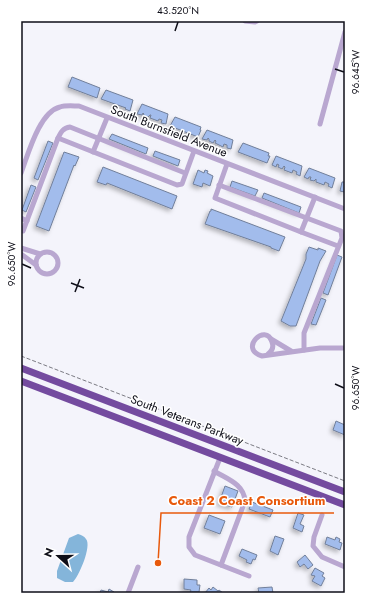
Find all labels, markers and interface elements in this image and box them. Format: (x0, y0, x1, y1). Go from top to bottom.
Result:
text: 43.520°N (157, 3, 199, 18)
text: 96.645°W (348, 50, 363, 94)
street label: South Burnsfield Avenue (108, 100, 230, 162)
text: 96.650°W (4, 242, 19, 286)
text: 96.650°W (348, 366, 363, 410)
street label: South Veterans Parkway (128, 390, 247, 450)
callout: Coast 2 Coast Consortium (161, 488, 334, 513)
text: Coast 2 Coast Consortium (169, 491, 326, 510)
north arrow (38, 536, 78, 576)
text: N (40, 545, 58, 559)

